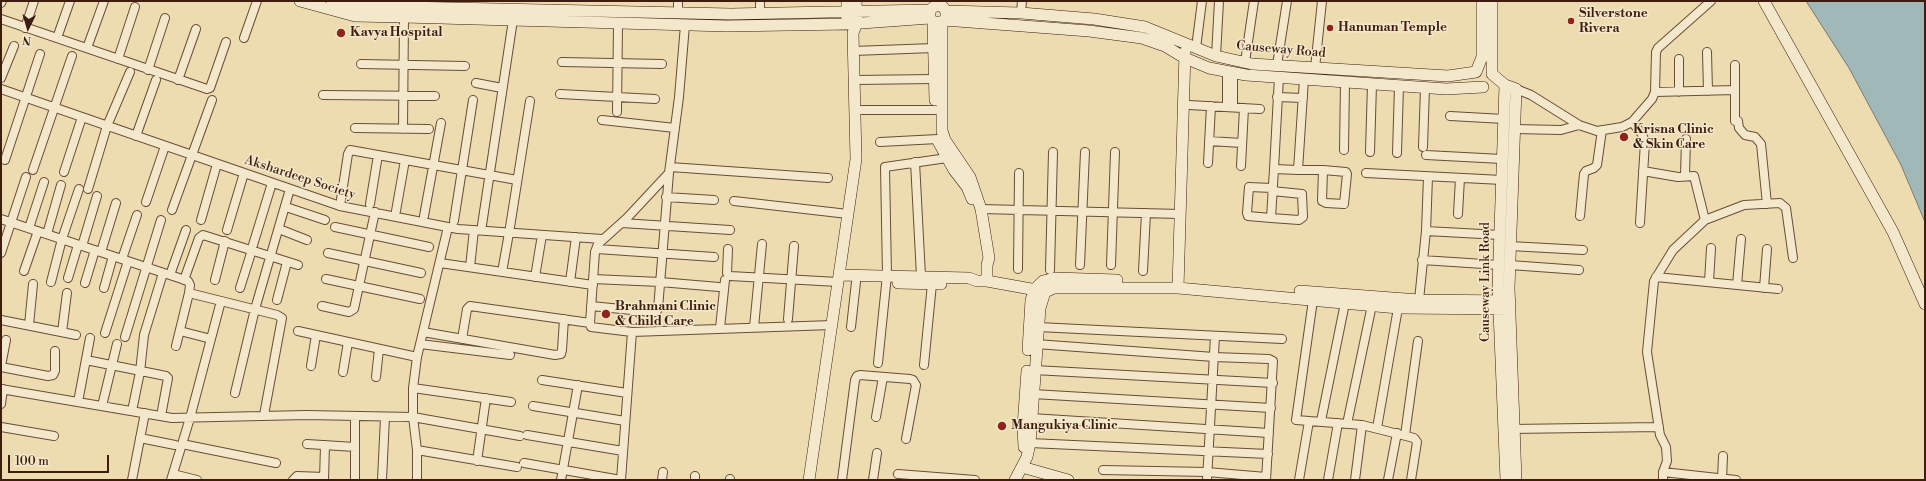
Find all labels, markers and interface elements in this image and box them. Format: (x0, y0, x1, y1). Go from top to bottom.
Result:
place label: Silverstone Rivera (1579, 6, 1648, 37)
north arrow (8, 8, 48, 48)
marker: Silverstone Rivera (1566, 16, 1576, 26)
place label: Hanuman Temple (1338, 20, 1447, 36)
marker: Hanuman Temple (1325, 23, 1335, 33)
place label: Kavya Hospital (350, 25, 442, 41)
marker: Kavya Hospital (335, 27, 347, 39)
text: N (22, 33, 32, 47)
street label: Causeway Road (1236, 38, 1326, 62)
place label: Krisna Clinic & Skin Care (1633, 122, 1714, 153)
marker: Krisna Clinic & Skin Care (1618, 131, 1630, 143)
street label: Akshardeep Society (243, 153, 357, 203)
street label: Causeway Link Road (1478, 222, 1494, 342)
place label: Brahmani Clinic & Child Care (615, 299, 716, 330)
marker: Brahmani Clinic & Child Care (600, 308, 612, 320)
place label: Mangukiya Clinic (1011, 418, 1118, 434)
marker: Mangukiya Clinic (996, 420, 1008, 432)
scale bar (10, 447, 111, 473)
text: 100 m (15, 454, 49, 469)

